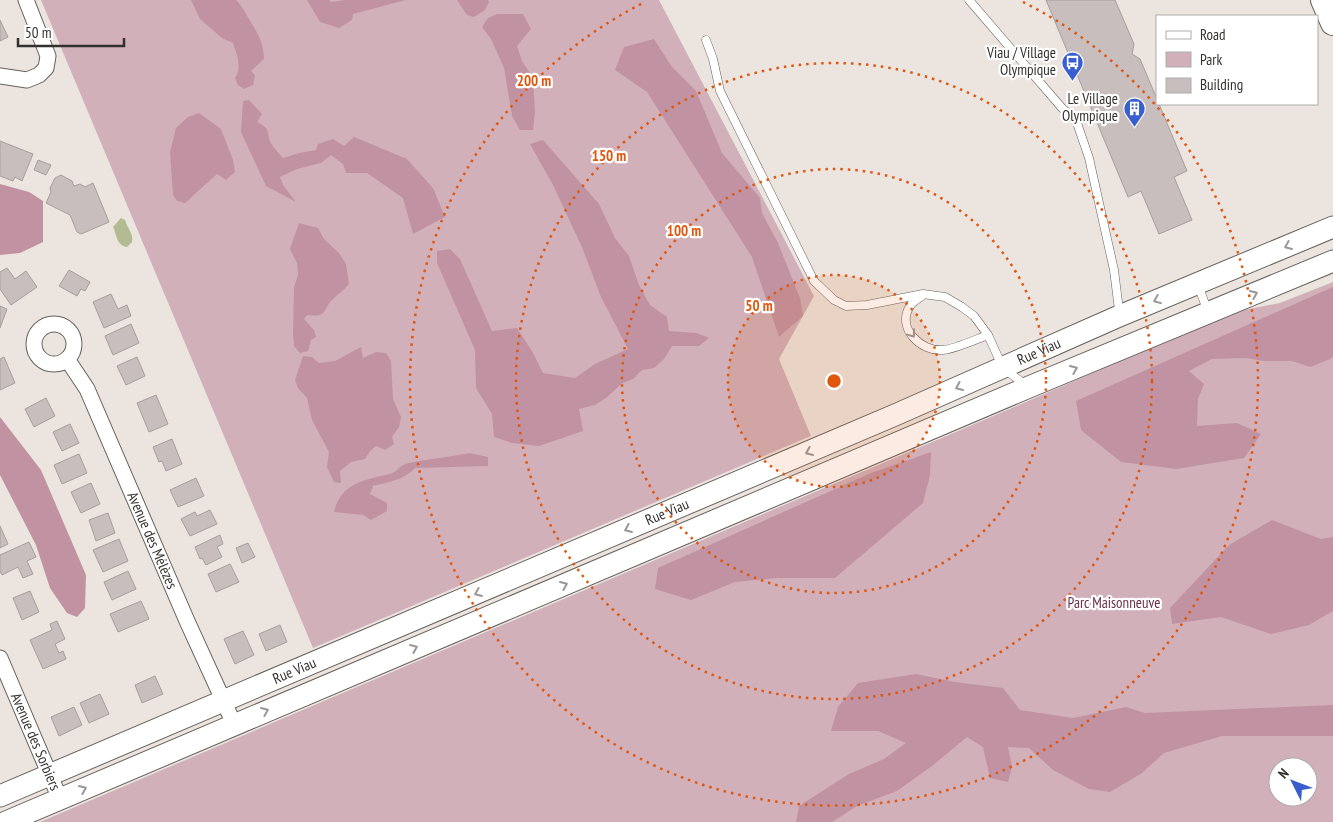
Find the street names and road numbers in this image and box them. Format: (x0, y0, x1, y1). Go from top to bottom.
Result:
street label: Rue Viau (1014, 333, 1063, 369)
street label: Avenue des Mélèzes (123, 489, 182, 592)
street label: Rue Viau (642, 494, 692, 529)
street label: Rue Viau (270, 653, 319, 688)
street label: Avenue des Sorbiers (7, 690, 65, 793)

